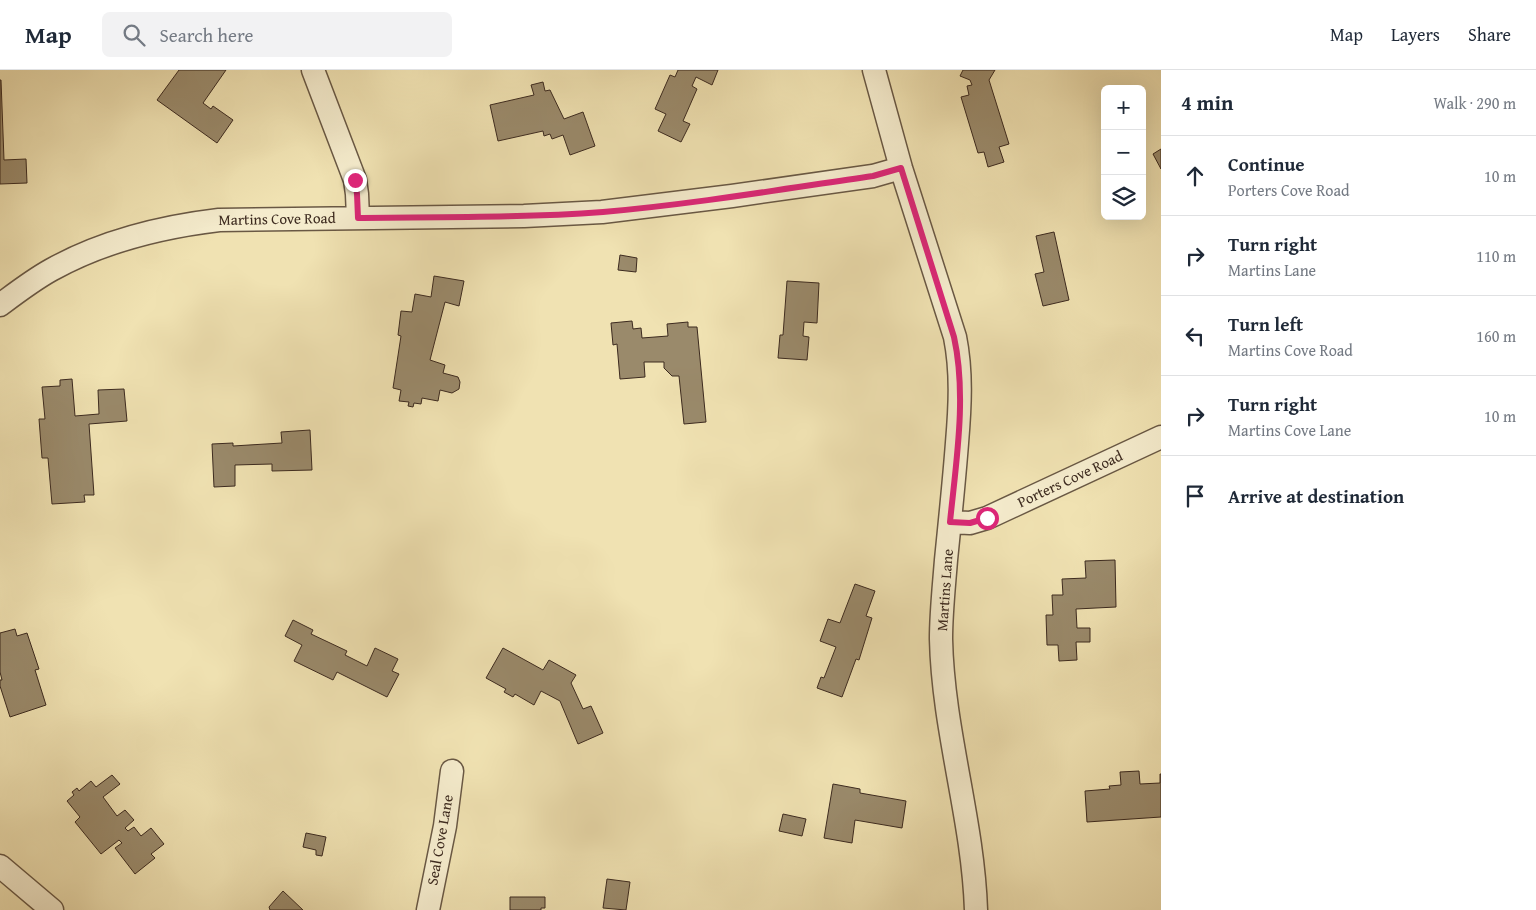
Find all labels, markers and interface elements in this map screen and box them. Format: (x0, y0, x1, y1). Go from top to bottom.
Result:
search box (102, 12, 452, 57)
text: Map (25, 17, 72, 52)
icon: search (120, 21, 148, 49)
text: Search here (160, 21, 253, 49)
text: Map (1330, 21, 1363, 48)
text: Layers (1391, 21, 1440, 48)
text: Share (1468, 21, 1511, 48)
map controls (1101, 85, 1146, 220)
button: + (1101, 85, 1146, 130)
text: 4 min (1181, 87, 1233, 118)
text: Walk · 290 m (1433, 91, 1516, 115)
button: − (1101, 130, 1146, 175)
text: Continue (1228, 150, 1305, 178)
icon: ahead (1181, 162, 1209, 190)
text: 10 m (1484, 164, 1516, 188)
route end (344, 169, 367, 192)
button: layers (1101, 175, 1146, 220)
text: Porters Cove Road (1228, 178, 1350, 202)
street label: Martins Cove Road (218, 207, 336, 230)
text: Turn right (1228, 230, 1317, 258)
icon: right (1181, 242, 1209, 270)
text: 110 m (1476, 244, 1516, 268)
text: Martins Lane (1228, 258, 1316, 282)
text: Turn left (1228, 310, 1303, 338)
icon: left (1181, 322, 1209, 350)
text: 160 m (1476, 324, 1516, 348)
text: Martins Cove Road (1228, 338, 1353, 362)
text: Turn right (1228, 390, 1317, 418)
icon: right (1181, 402, 1209, 430)
text: 10 m (1484, 404, 1516, 428)
text: Martins Cove Lane (1228, 418, 1351, 442)
street label: Porters Cove Road (1014, 445, 1126, 512)
icon: arrive (1181, 482, 1209, 510)
text: Arrive at destination (1228, 482, 1404, 510)
route start (976, 507, 999, 530)
street label: Martins Lane (931, 548, 958, 632)
street label: Seal Cove Lane (421, 793, 458, 887)

